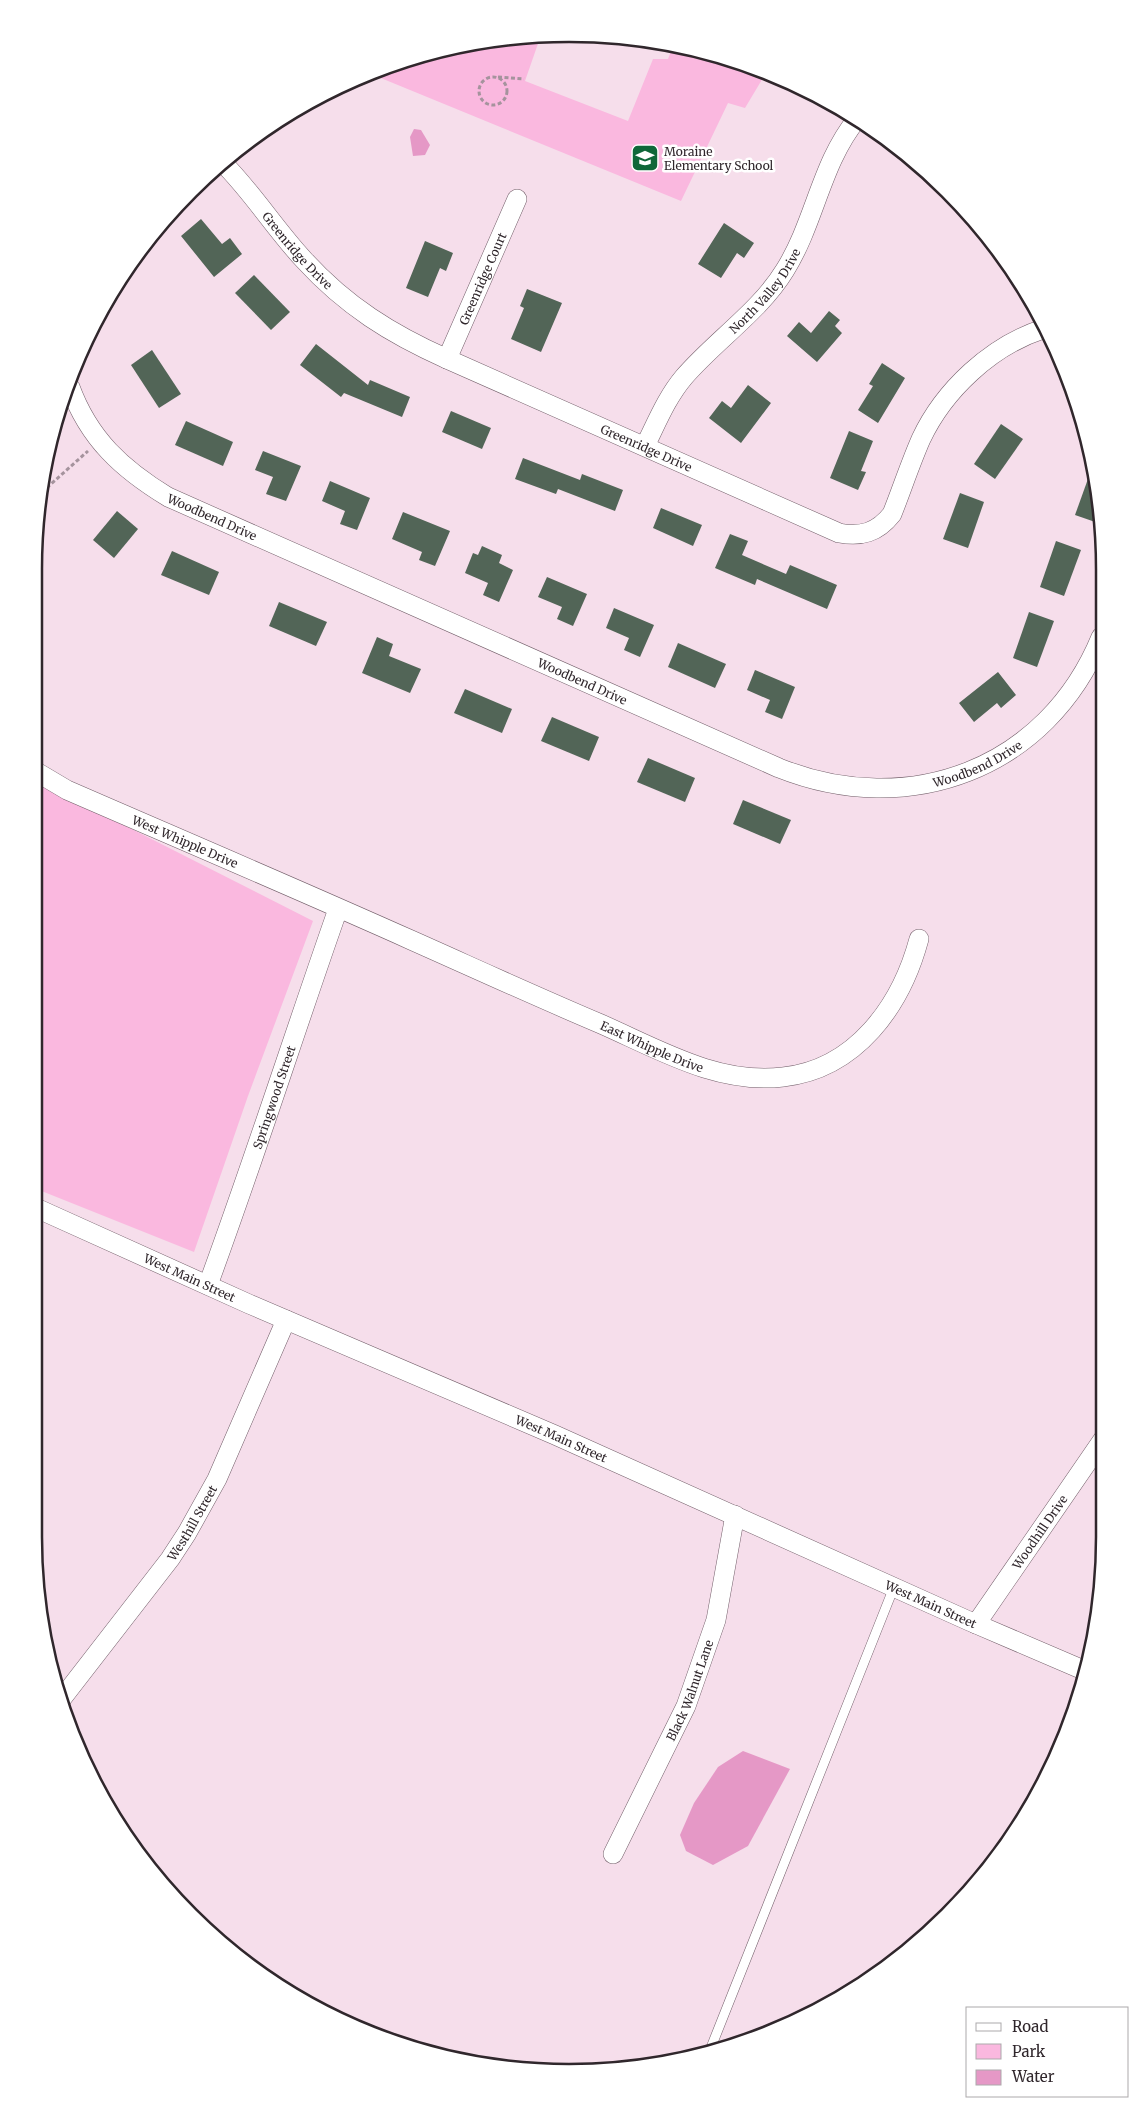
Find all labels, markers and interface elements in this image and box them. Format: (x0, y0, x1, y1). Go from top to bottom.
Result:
school or university icon: Moraine Elementary School (630, 143, 660, 173)
place label: Moraine Elementary School (664, 144, 774, 173)
street label: Greenridge Drive (260, 209, 336, 292)
street label: Greenridge Court (455, 230, 509, 327)
street label: North Valley Drive (726, 246, 803, 336)
street label: Greenridge Drive (599, 421, 695, 474)
street label: Woodbend Drive (164, 490, 259, 543)
street label: Woodbend Drive (535, 654, 630, 707)
street label: Woodbend Drive (930, 737, 1024, 790)
street label: West Whipple Drive (129, 811, 240, 871)
street label: East Whipple Drive (598, 1017, 705, 1075)
street label: Springwood Street (249, 1043, 298, 1151)
street label: West Main Street (141, 1250, 238, 1305)
street label: West Main Street (512, 1411, 610, 1465)
street label: Westhill Street (163, 1482, 220, 1564)
street label: Woodhill Drive (1008, 1492, 1070, 1572)
street label: West Main Street (882, 1576, 979, 1631)
street label: Black Walnut Lane (663, 1638, 716, 1743)
legend (966, 2007, 1129, 2097)
text: Road (1012, 2017, 1048, 2036)
text: Park (1012, 2042, 1046, 2061)
text: Water (1011, 2067, 1055, 2086)

